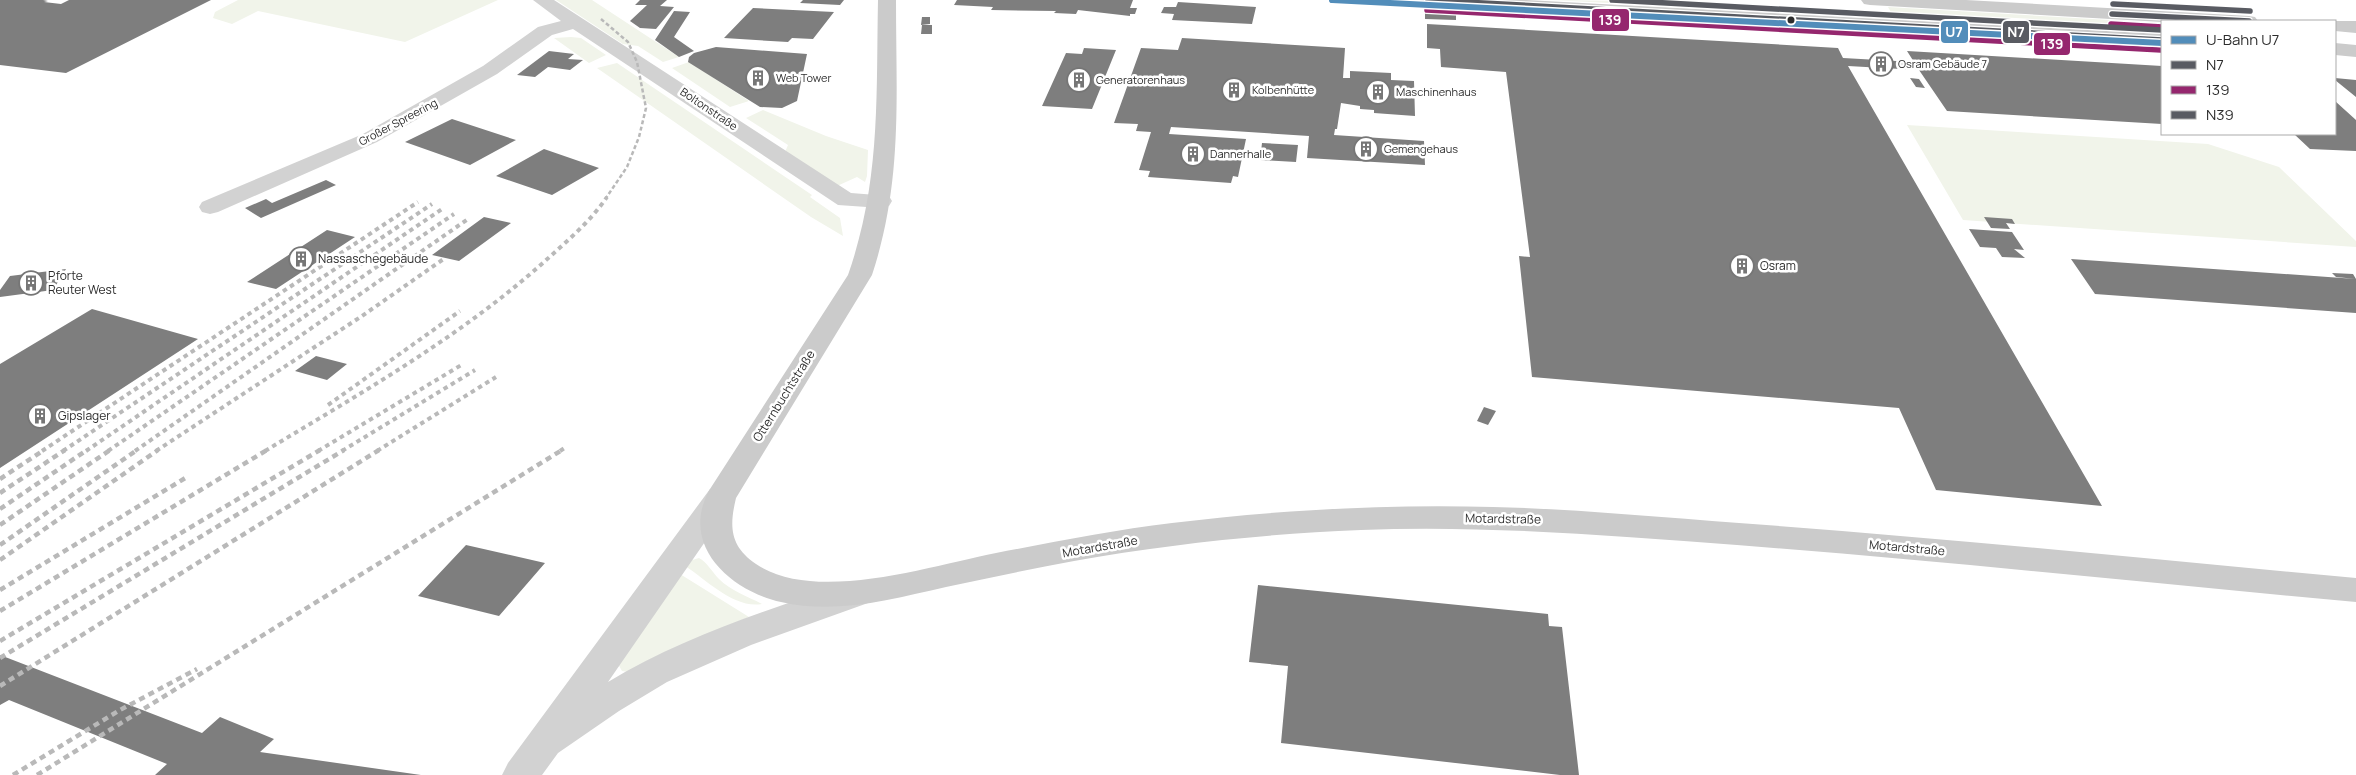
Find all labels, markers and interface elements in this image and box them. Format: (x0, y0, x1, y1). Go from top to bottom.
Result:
line badge: 139 (1591, 8, 1630, 32)
text: 139 (1599, 10, 1621, 29)
unlabelled marker (1786, 15, 1796, 25)
line badge: U7 (1940, 20, 1969, 44)
line badge: N7 (2002, 20, 2030, 44)
legend (2161, 20, 2336, 135)
text: U7 (1945, 22, 1963, 41)
text: N7 (2007, 22, 2025, 41)
text: U-Bahn U7 (2206, 29, 2279, 50)
line badge: 139 (2033, 32, 2071, 56)
text: 139 (2041, 34, 2063, 53)
building icon: Osram Gebäude 7 (1868, 51, 1894, 77)
text: N7 (2206, 54, 2224, 75)
place label: Osram Gebäude 7 (1898, 56, 1987, 71)
building icon: Web Tower (745, 65, 771, 91)
building icon: Generatorenhaus (1066, 67, 1092, 93)
place label: Web Tower (776, 70, 831, 85)
place label: Generatorenhaus (1096, 72, 1185, 87)
building icon: Kolbenhütte (1221, 77, 1247, 103)
building icon: Maschinenhaus (1365, 79, 1391, 105)
text: 139 (2206, 79, 2229, 100)
place label: Kolbenhütte (1252, 82, 1315, 97)
street label: Boltonstraße (678, 84, 741, 134)
place label: Maschinenhaus (1396, 84, 1477, 99)
street label: Großer Spreering (356, 95, 440, 149)
text: N39 (2206, 104, 2234, 125)
building icon: Gemengehaus (1353, 136, 1379, 162)
building icon: Dannerhalle (1180, 141, 1206, 167)
place label: Gemengehaus (1384, 141, 1458, 156)
place label: Dannerhalle (1210, 146, 1272, 161)
building icon: Nassaschegebäude (288, 246, 314, 272)
place label: Nassaschegebäude (318, 250, 428, 267)
building icon: Osram (1729, 253, 1755, 279)
place label: Osram (1760, 257, 1796, 274)
place label: Pforte Reuter West (48, 267, 117, 298)
building icon: Pforte Reuter West (18, 270, 44, 296)
street label: Otternbuchtstraße (749, 347, 819, 445)
building icon: Gipslager (27, 403, 53, 429)
place label: Gipslager (58, 407, 111, 424)
street label: Motardstraße (1465, 509, 1541, 528)
street label: Motardstraße (1061, 532, 1139, 561)
street label: Motardstraße (1868, 536, 1946, 559)

